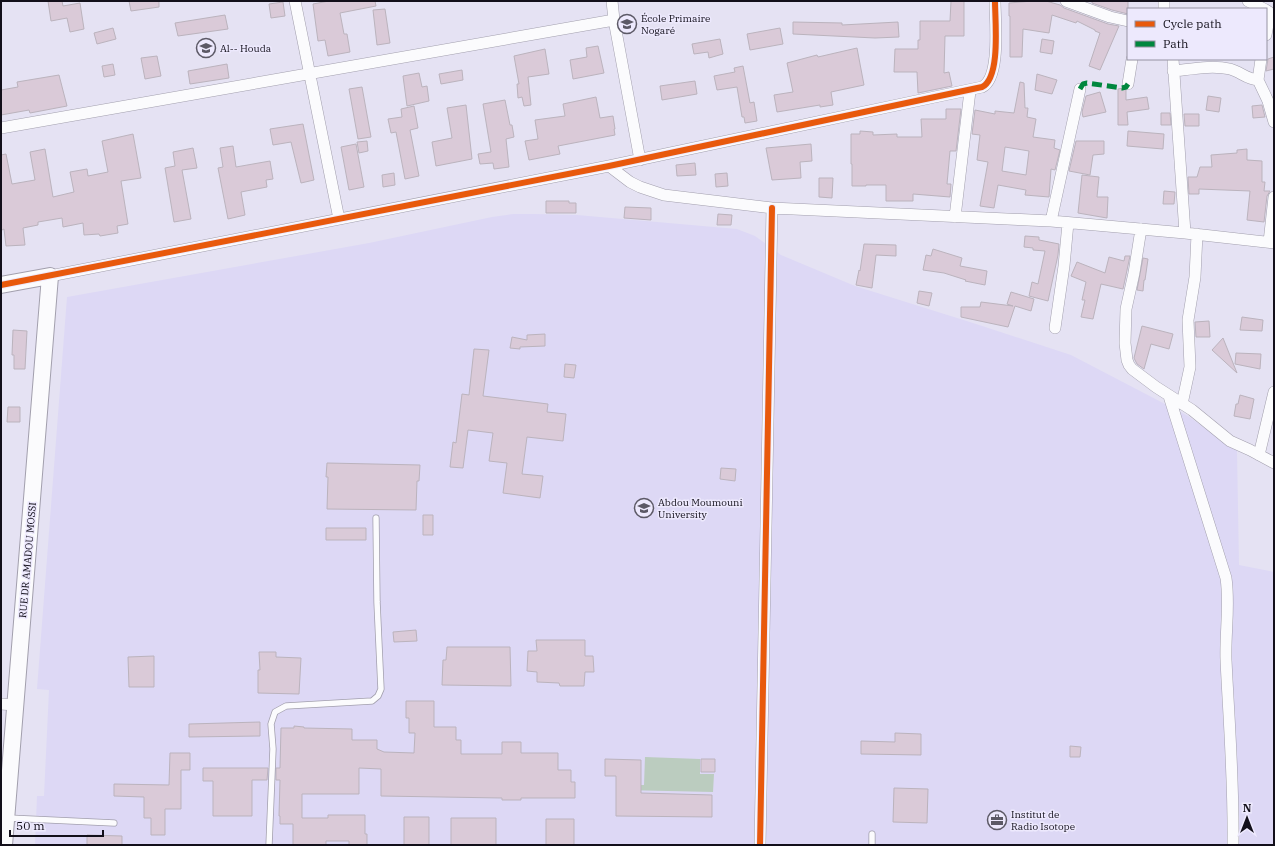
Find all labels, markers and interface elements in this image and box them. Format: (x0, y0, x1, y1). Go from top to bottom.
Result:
legend (1127, 8, 1267, 60)
place label: École Primaire Nogaré (641, 12, 710, 37)
school or university icon: École Primaire Nogaré (616, 13, 638, 35)
text: Cycle path (1163, 16, 1222, 31)
text: Path (1163, 36, 1189, 51)
school or university icon: Al-- Houda (195, 37, 217, 59)
place label: Al-- Houda (220, 42, 272, 55)
place label: Abdou Moumouni University (658, 496, 743, 521)
school or university icon: Abdou Moumouni University (633, 497, 655, 519)
street label: RUE DR AMADOU MOSSI (16, 502, 39, 619)
north arrow (1227, 798, 1267, 838)
text: N (1243, 801, 1252, 815)
place label: Institut de Radio Isotope (1011, 808, 1075, 833)
office icon: Institut de Radio Isotope (986, 809, 1008, 831)
scale bar (10, 812, 103, 838)
text: 50 m (16, 818, 45, 833)

